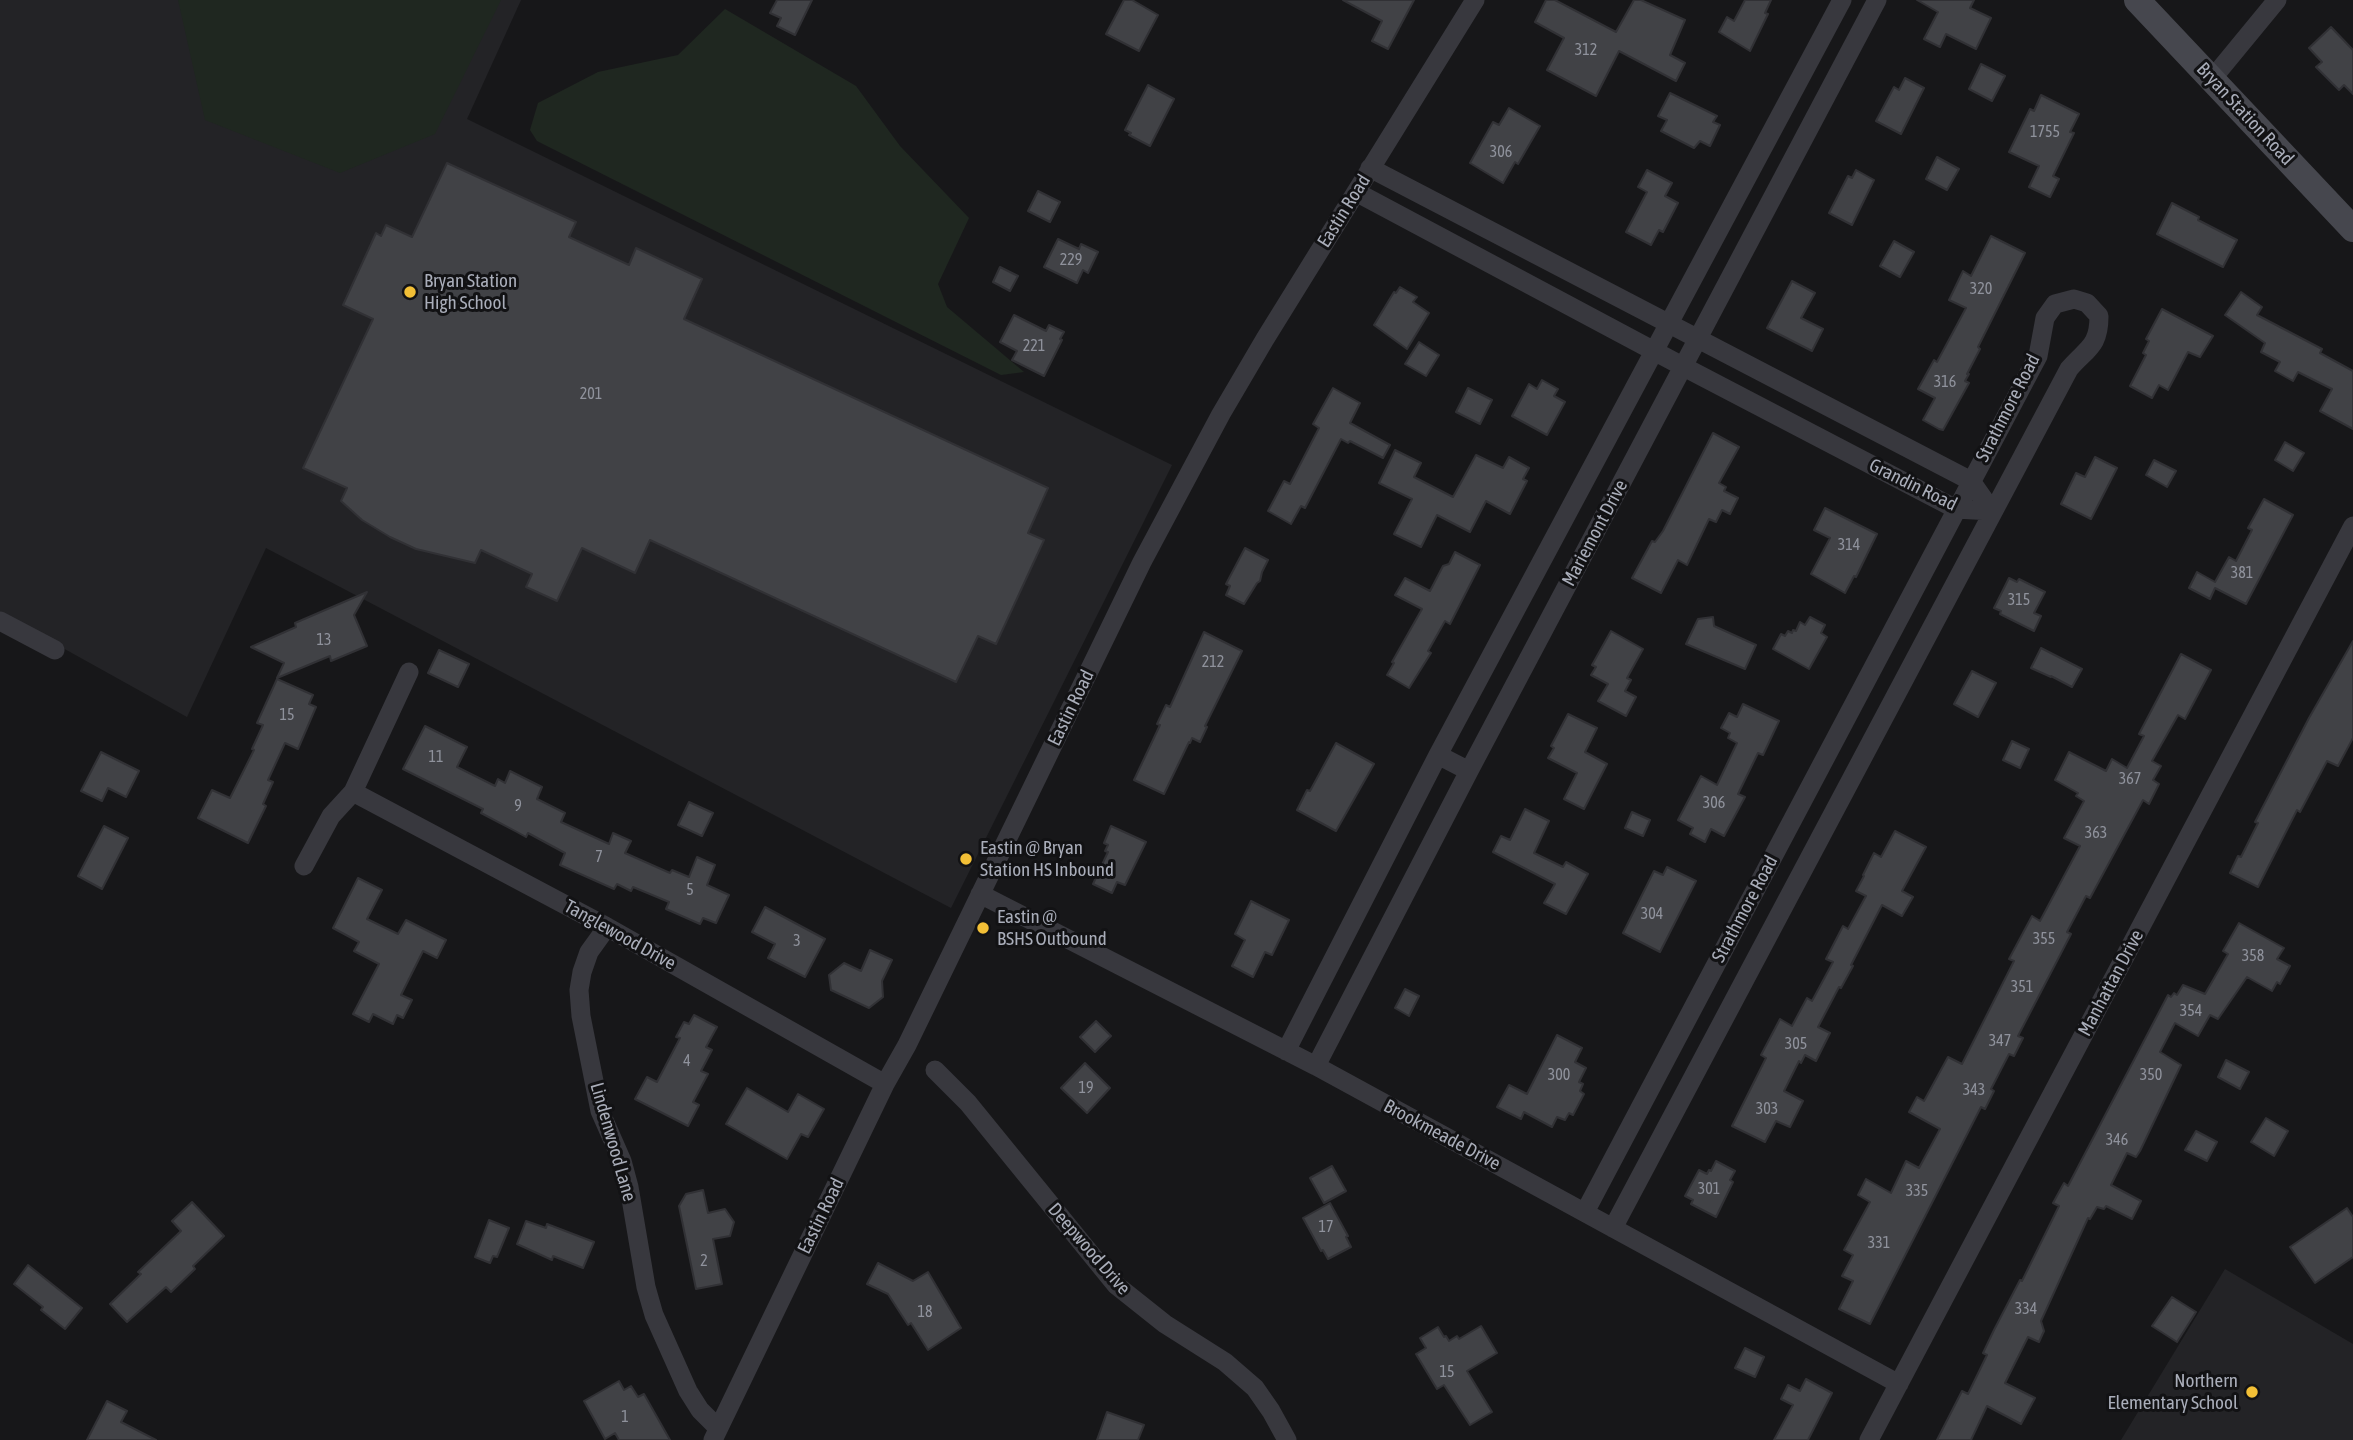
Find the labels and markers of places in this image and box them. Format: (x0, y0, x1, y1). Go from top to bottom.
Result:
place label: Bryan Station High School (424, 270, 517, 314)
marker: Bryan Station High School (402, 284, 418, 300)
place label: Eastin @ Bryan Station HS Inbound (980, 837, 1114, 881)
marker: Eastin @ Bryan Station HS Inbound (958, 851, 974, 867)
place label: Eastin @ BSHS Outbound (997, 906, 1107, 950)
marker: Eastin @ BSHS Outbound (975, 920, 991, 936)
place label: Northern Elementary School (2107, 1370, 2238, 1414)
marker: Northern Elementary School (2244, 1384, 2260, 1400)

